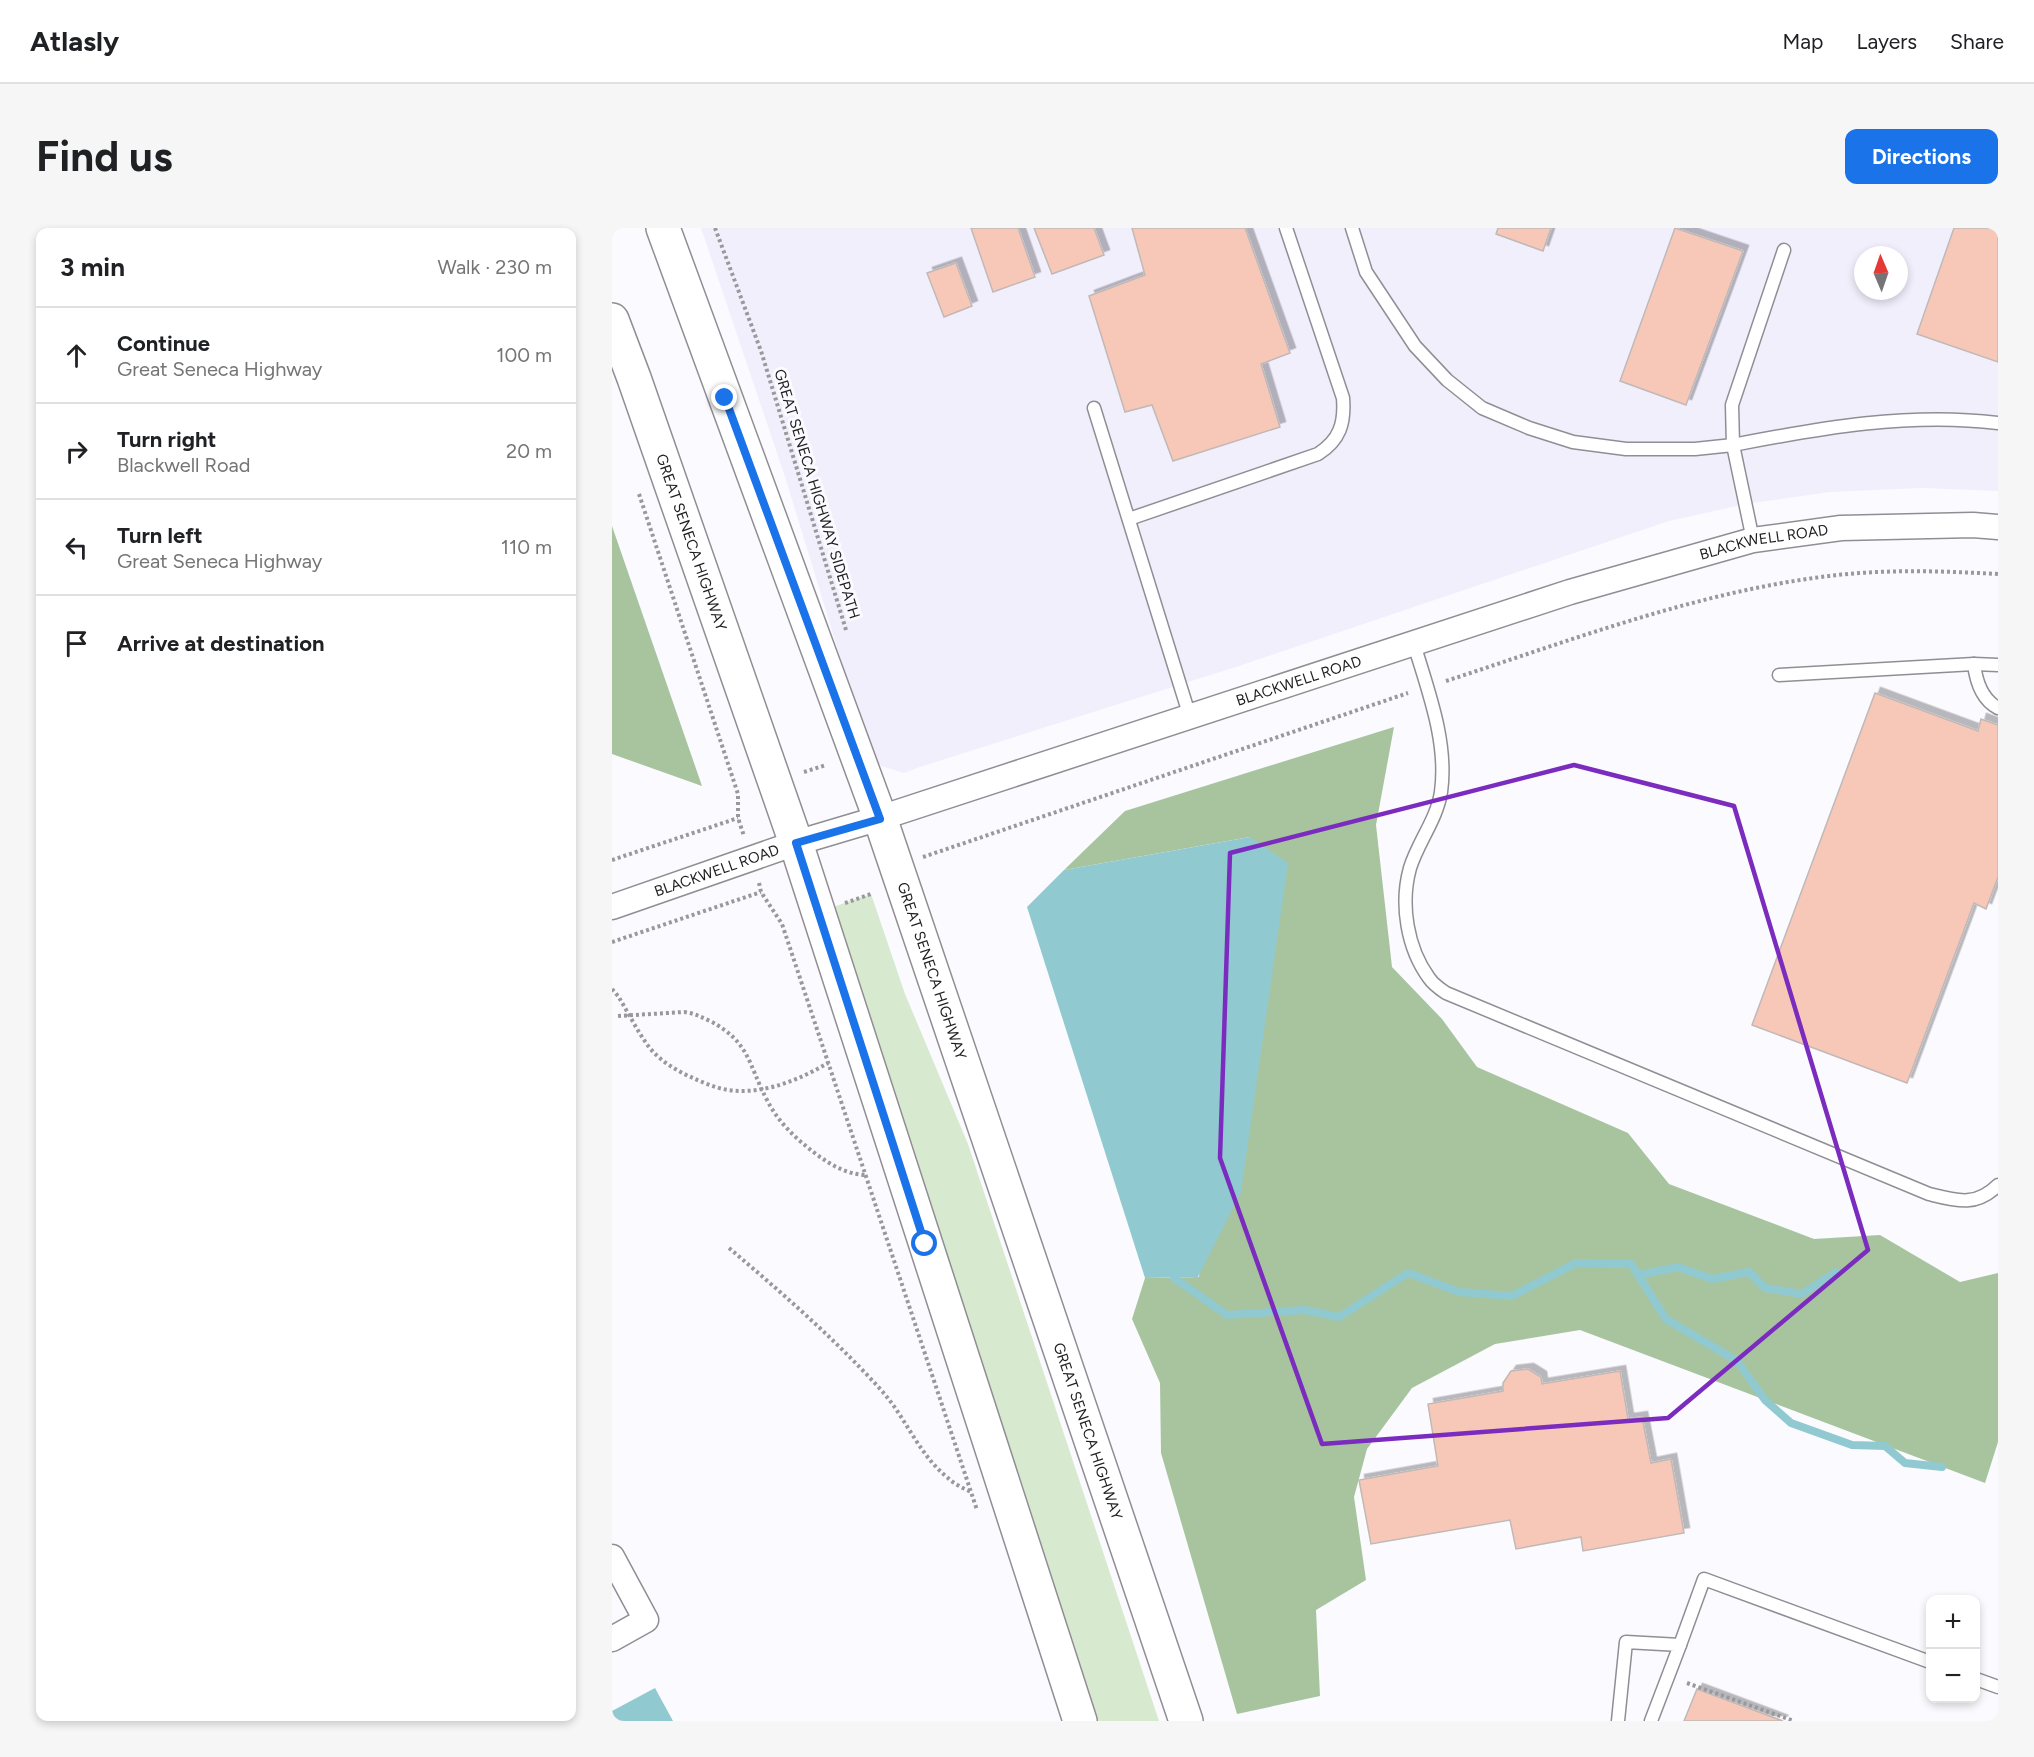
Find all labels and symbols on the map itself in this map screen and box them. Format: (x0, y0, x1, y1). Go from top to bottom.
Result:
north arrow (1854, 246, 1908, 300)
street label: GREAT SENECA HIGHWAY SIDEPATH (770, 367, 864, 621)
route end (711, 384, 737, 410)
street label: GREAT SENECA HIGHWAY (652, 452, 730, 633)
street label: BLACKWELL ROAD (1697, 521, 1829, 564)
street label: BLACKWELL ROAD (1234, 652, 1364, 710)
street label: BLACKWELL ROAD (652, 841, 782, 901)
street label: GREAT SENECA HIGHWAY (893, 880, 970, 1062)
route start (911, 1230, 937, 1256)
street label: GREAT SENECA HIGHWAY (1049, 1340, 1126, 1522)

